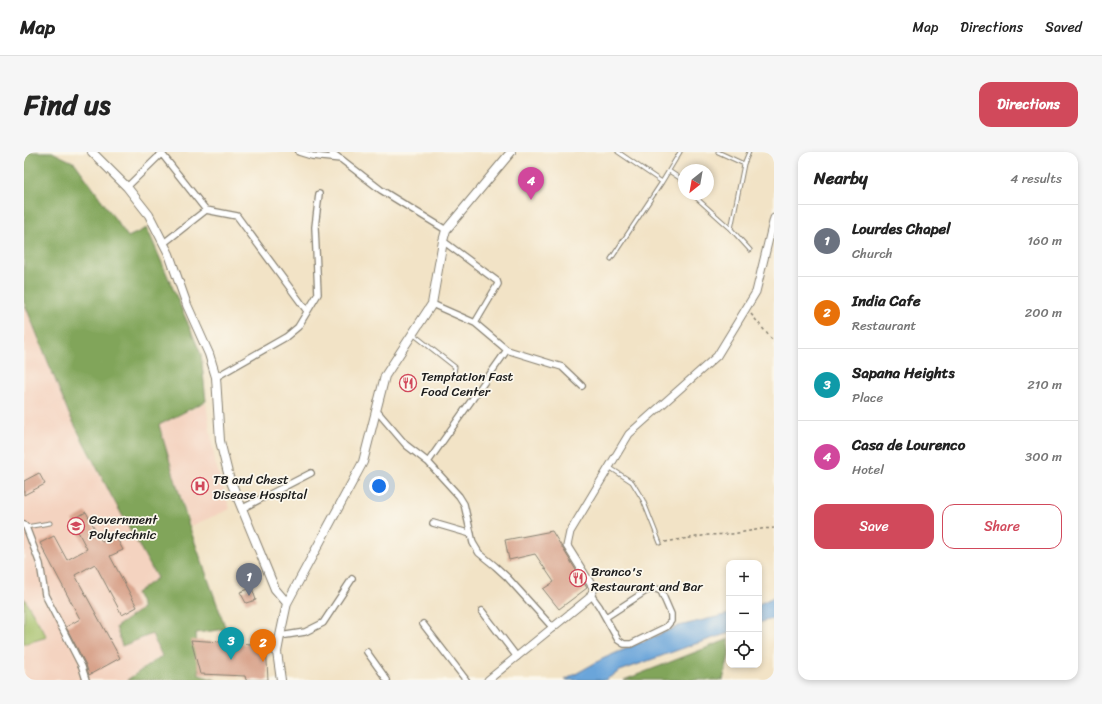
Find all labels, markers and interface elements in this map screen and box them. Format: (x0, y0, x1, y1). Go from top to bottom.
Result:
text: Map (20, 11, 55, 44)
text: Map (912, 15, 938, 40)
text: Directions (960, 15, 1023, 40)
text: Saved (1045, 15, 1082, 40)
text: Find us (24, 80, 111, 129)
button: Directions (979, 82, 1078, 127)
text: Nearby (814, 163, 868, 193)
north arrow (678, 164, 714, 200)
pin: 4 (518, 167, 544, 200)
text: 4 results (1010, 167, 1062, 190)
text: Lourdes Chapel (852, 216, 951, 242)
text: 1 (824, 229, 830, 252)
text: 160 m (1027, 229, 1062, 252)
text: Church (852, 242, 893, 265)
text: India Cafe (852, 288, 921, 314)
text: 2 (823, 301, 831, 324)
text: 200 m (1025, 301, 1062, 324)
text: Restaurant (852, 314, 916, 337)
text: Sapana Heights (852, 360, 955, 386)
place label: Temptation Fast Food Center (421, 365, 514, 403)
restaurant icon: Temptation Fast Food Center (398, 373, 418, 393)
text: 3 (823, 373, 831, 396)
text: 210 m (1027, 373, 1062, 396)
text: Place (852, 386, 883, 409)
text: Casa de Lourenco (852, 432, 965, 458)
text: 4 (823, 445, 831, 468)
text: 300 m (1025, 445, 1062, 468)
text: Hotel (852, 458, 884, 481)
place label: TB and Chest Disease Hospital (213, 468, 307, 506)
hospital icon: TB and Chest Disease Hospital (190, 476, 210, 496)
your location (369, 476, 389, 496)
button: Save (814, 504, 934, 549)
button: Share (942, 504, 1062, 549)
place label: Government Polytechnic (89, 508, 158, 546)
school or university icon: Government Polytechnic (66, 516, 86, 536)
place label: Branco's Restaurant and Bar (591, 560, 703, 598)
map controls (726, 560, 762, 668)
button: + (726, 560, 762, 596)
pin: 1 (236, 563, 262, 596)
restaurant icon: Branco's Restaurant and Bar (568, 568, 588, 588)
button: − (726, 596, 762, 632)
pin: 3 (218, 627, 244, 660)
pin: 2 (250, 629, 276, 662)
button: locate (726, 632, 762, 668)

